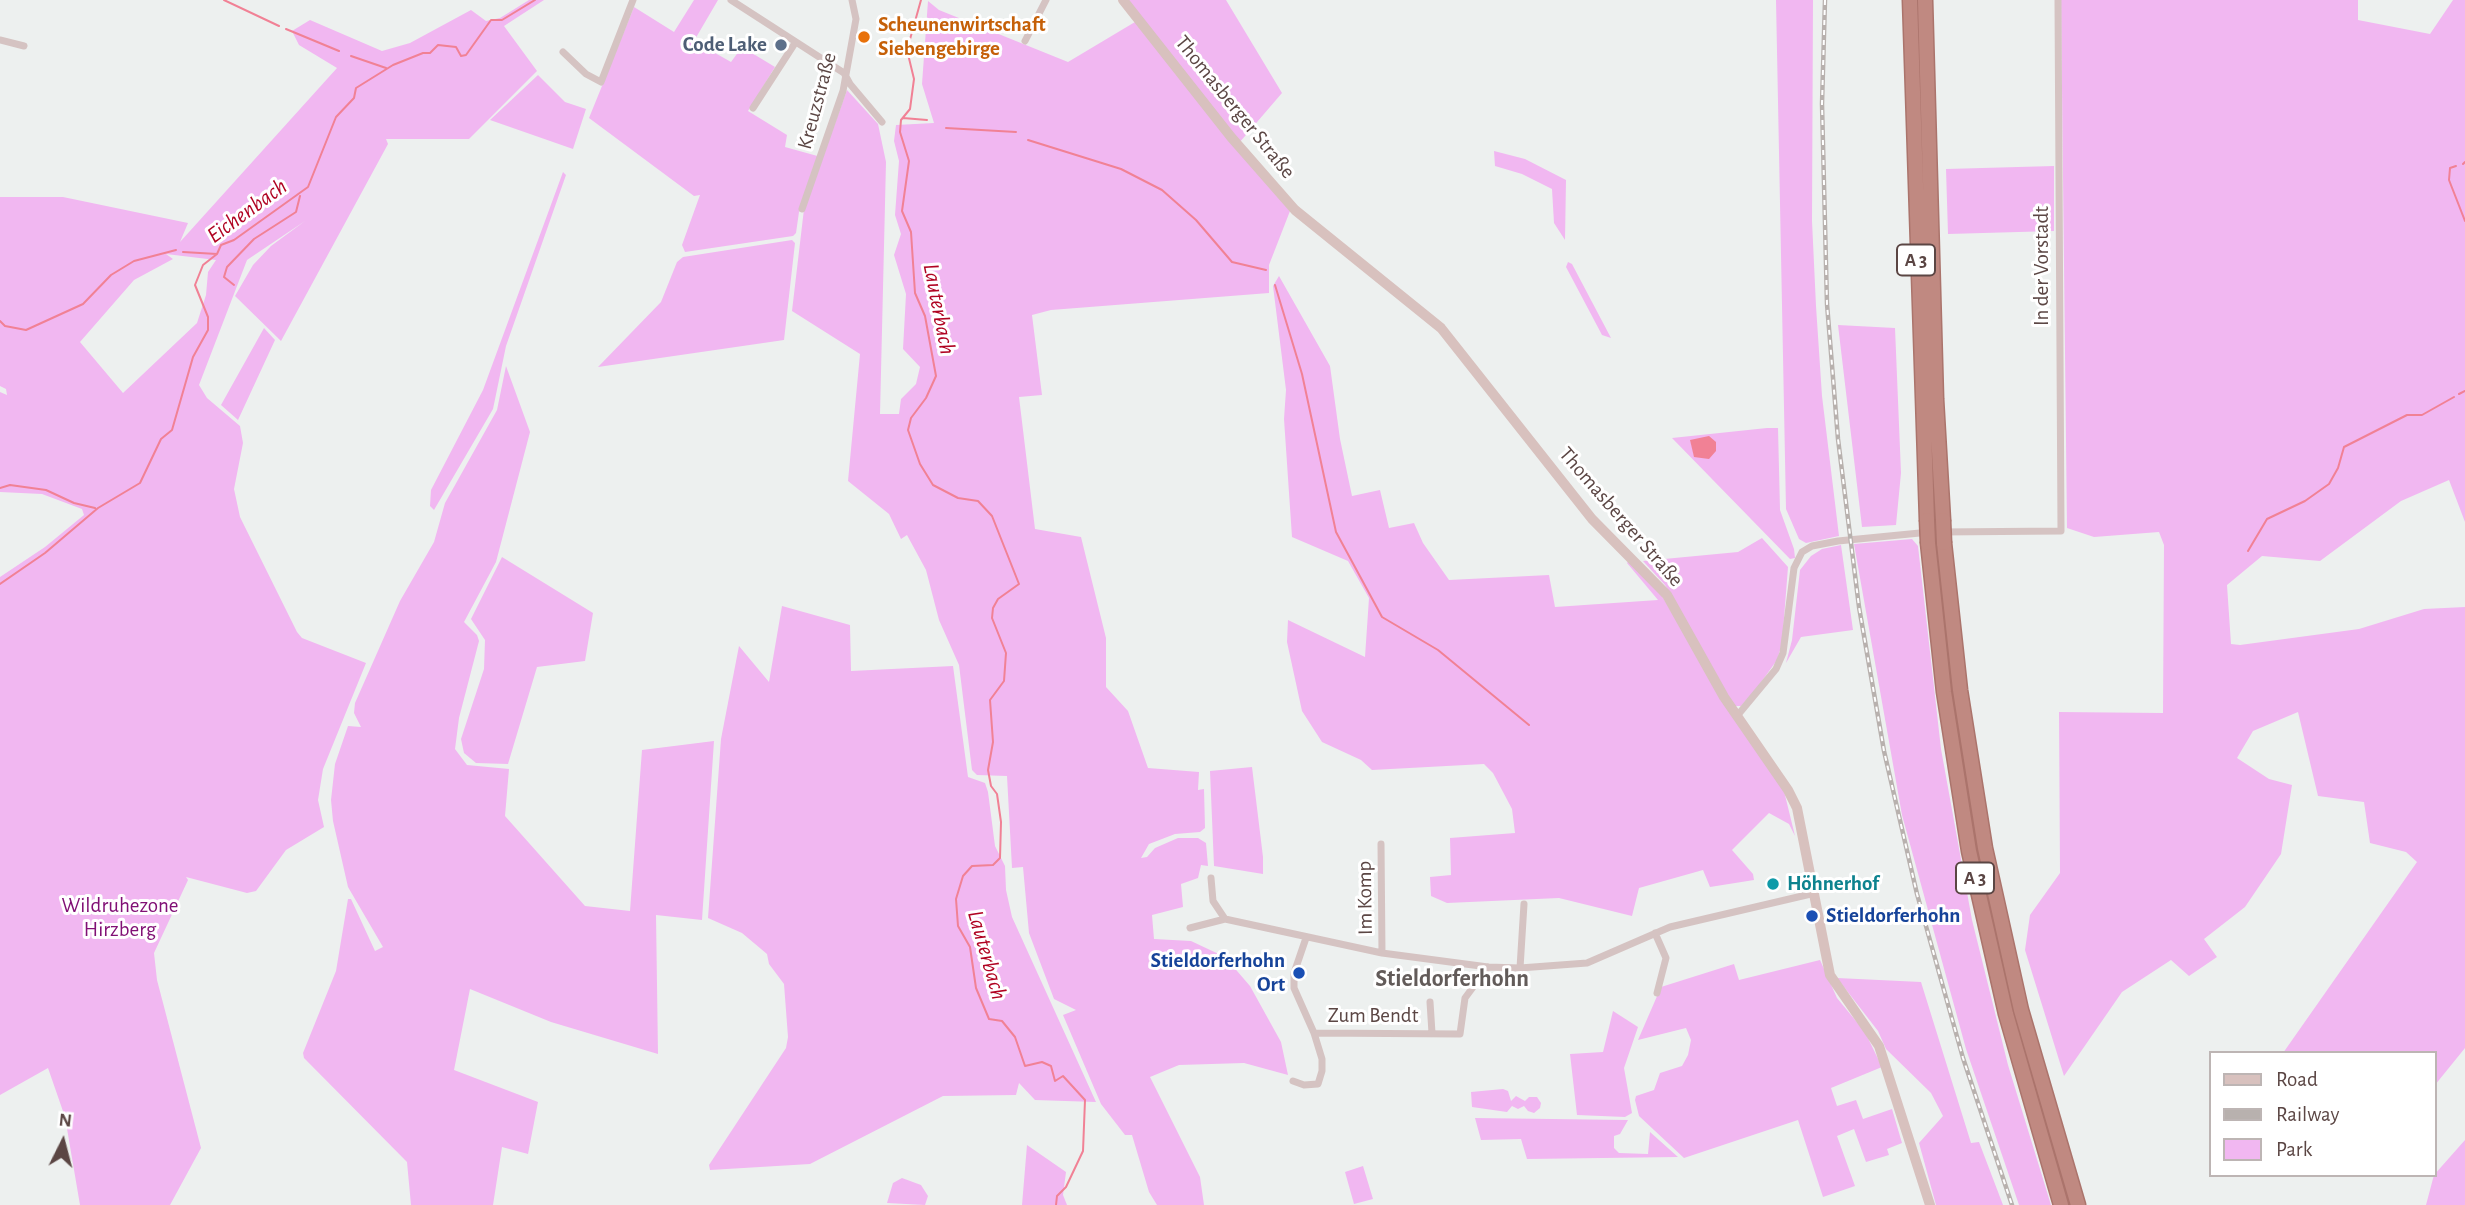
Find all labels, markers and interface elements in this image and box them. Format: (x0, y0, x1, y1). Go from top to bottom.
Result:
place label: Scheunenwirtschaft Siebengebirge (878, 12, 1046, 62)
marker: Scheunenwirtschaft Siebengebirge (856, 29, 872, 45)
street label: Thomasberger Straße (1170, 30, 1300, 184)
place label: Code Lake (683, 32, 767, 58)
marker: Code Lake (773, 37, 789, 53)
street label: Kreuzstraße (792, 50, 842, 152)
water label: Eichenbach (202, 173, 292, 249)
street label: In der Vorstadt (2029, 206, 2055, 326)
road number: A 3 (1897, 244, 1935, 276)
water label: Lauterbach (917, 261, 961, 357)
street label: Thomasberger Straße (1553, 442, 1689, 592)
street label: Im Komp (1352, 861, 1378, 935)
road number: A 3 (1956, 862, 1994, 894)
place label: Höhnerhof (1787, 871, 1879, 897)
marker: Höhnerhof (1765, 876, 1781, 892)
park label: Wildruhezone Hirzberg (62, 893, 178, 943)
place label: Stieldorferhohn (1826, 903, 1960, 929)
water label: Lauterbach (961, 907, 1013, 1003)
marker: Stieldorferhohn (1804, 908, 1820, 924)
place label: Stieldorferhohn Ort (1151, 948, 1285, 998)
marker: Stieldorferhohn Ort (1291, 965, 1307, 981)
district label: Stieldorferhohn (1375, 965, 1529, 993)
street label: Zum Bendt (1328, 1003, 1418, 1029)
legend (2210, 1051, 2437, 1177)
text: Road (2276, 1069, 2318, 1090)
text: Railway (2276, 1104, 2339, 1125)
north arrow (28, 1107, 98, 1177)
text: N (58, 1110, 73, 1131)
text: Park (2276, 1139, 2312, 1160)

